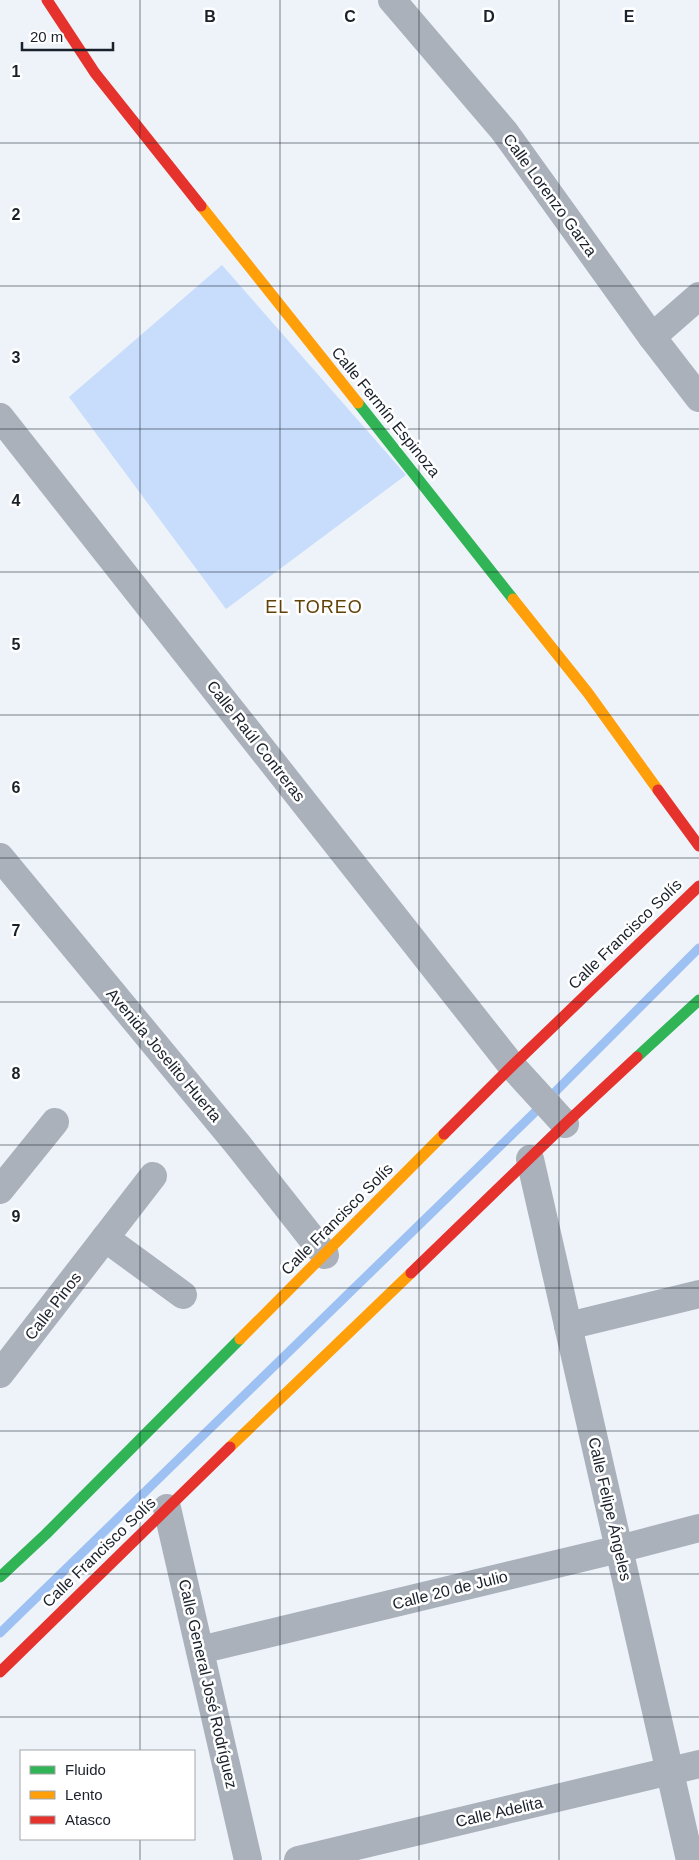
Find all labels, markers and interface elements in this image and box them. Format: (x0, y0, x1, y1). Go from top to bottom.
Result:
text: B (204, 8, 216, 25)
text: C (344, 8, 356, 25)
text: D (483, 8, 495, 25)
text: E (624, 8, 635, 25)
scale bar (22, 20, 114, 52)
text: 20 m (30, 28, 63, 45)
text: 1 (12, 63, 21, 80)
street label: Calle Lorenzo Garza (500, 131, 600, 259)
text: 2 (12, 206, 21, 223)
street label: Calle Fermín Espinoza (328, 344, 444, 480)
text: 3 (12, 349, 21, 366)
text: 4 (12, 492, 21, 509)
district label: EL TOREO (265, 597, 363, 617)
text: 5 (12, 636, 21, 653)
street label: Calle Raúl Contreras (204, 677, 308, 805)
text: 6 (12, 779, 21, 796)
street label: Calle Francisco Solís (565, 876, 685, 992)
text: 7 (12, 922, 21, 939)
street label: Avenida Joselito Huerta (103, 985, 225, 1125)
text: 8 (12, 1065, 21, 1082)
street label: Calle Francisco Solís (278, 1160, 396, 1278)
text: 9 (12, 1208, 21, 1225)
street label: Calle Pinos (21, 1269, 85, 1343)
street label: Calle Felipe Ángeles (585, 1435, 636, 1582)
street label: Calle Francisco Solís (39, 1494, 159, 1610)
street label: Calle 20 de Julio (391, 1567, 510, 1613)
street label: Calle General José Rodríguez (176, 1578, 240, 1790)
legend (20, 1750, 195, 1840)
text: Fluido (65, 1761, 106, 1778)
text: Lento (65, 1786, 103, 1803)
street label: Calle Adelita (454, 1794, 544, 1830)
text: Atasco (65, 1811, 111, 1828)

